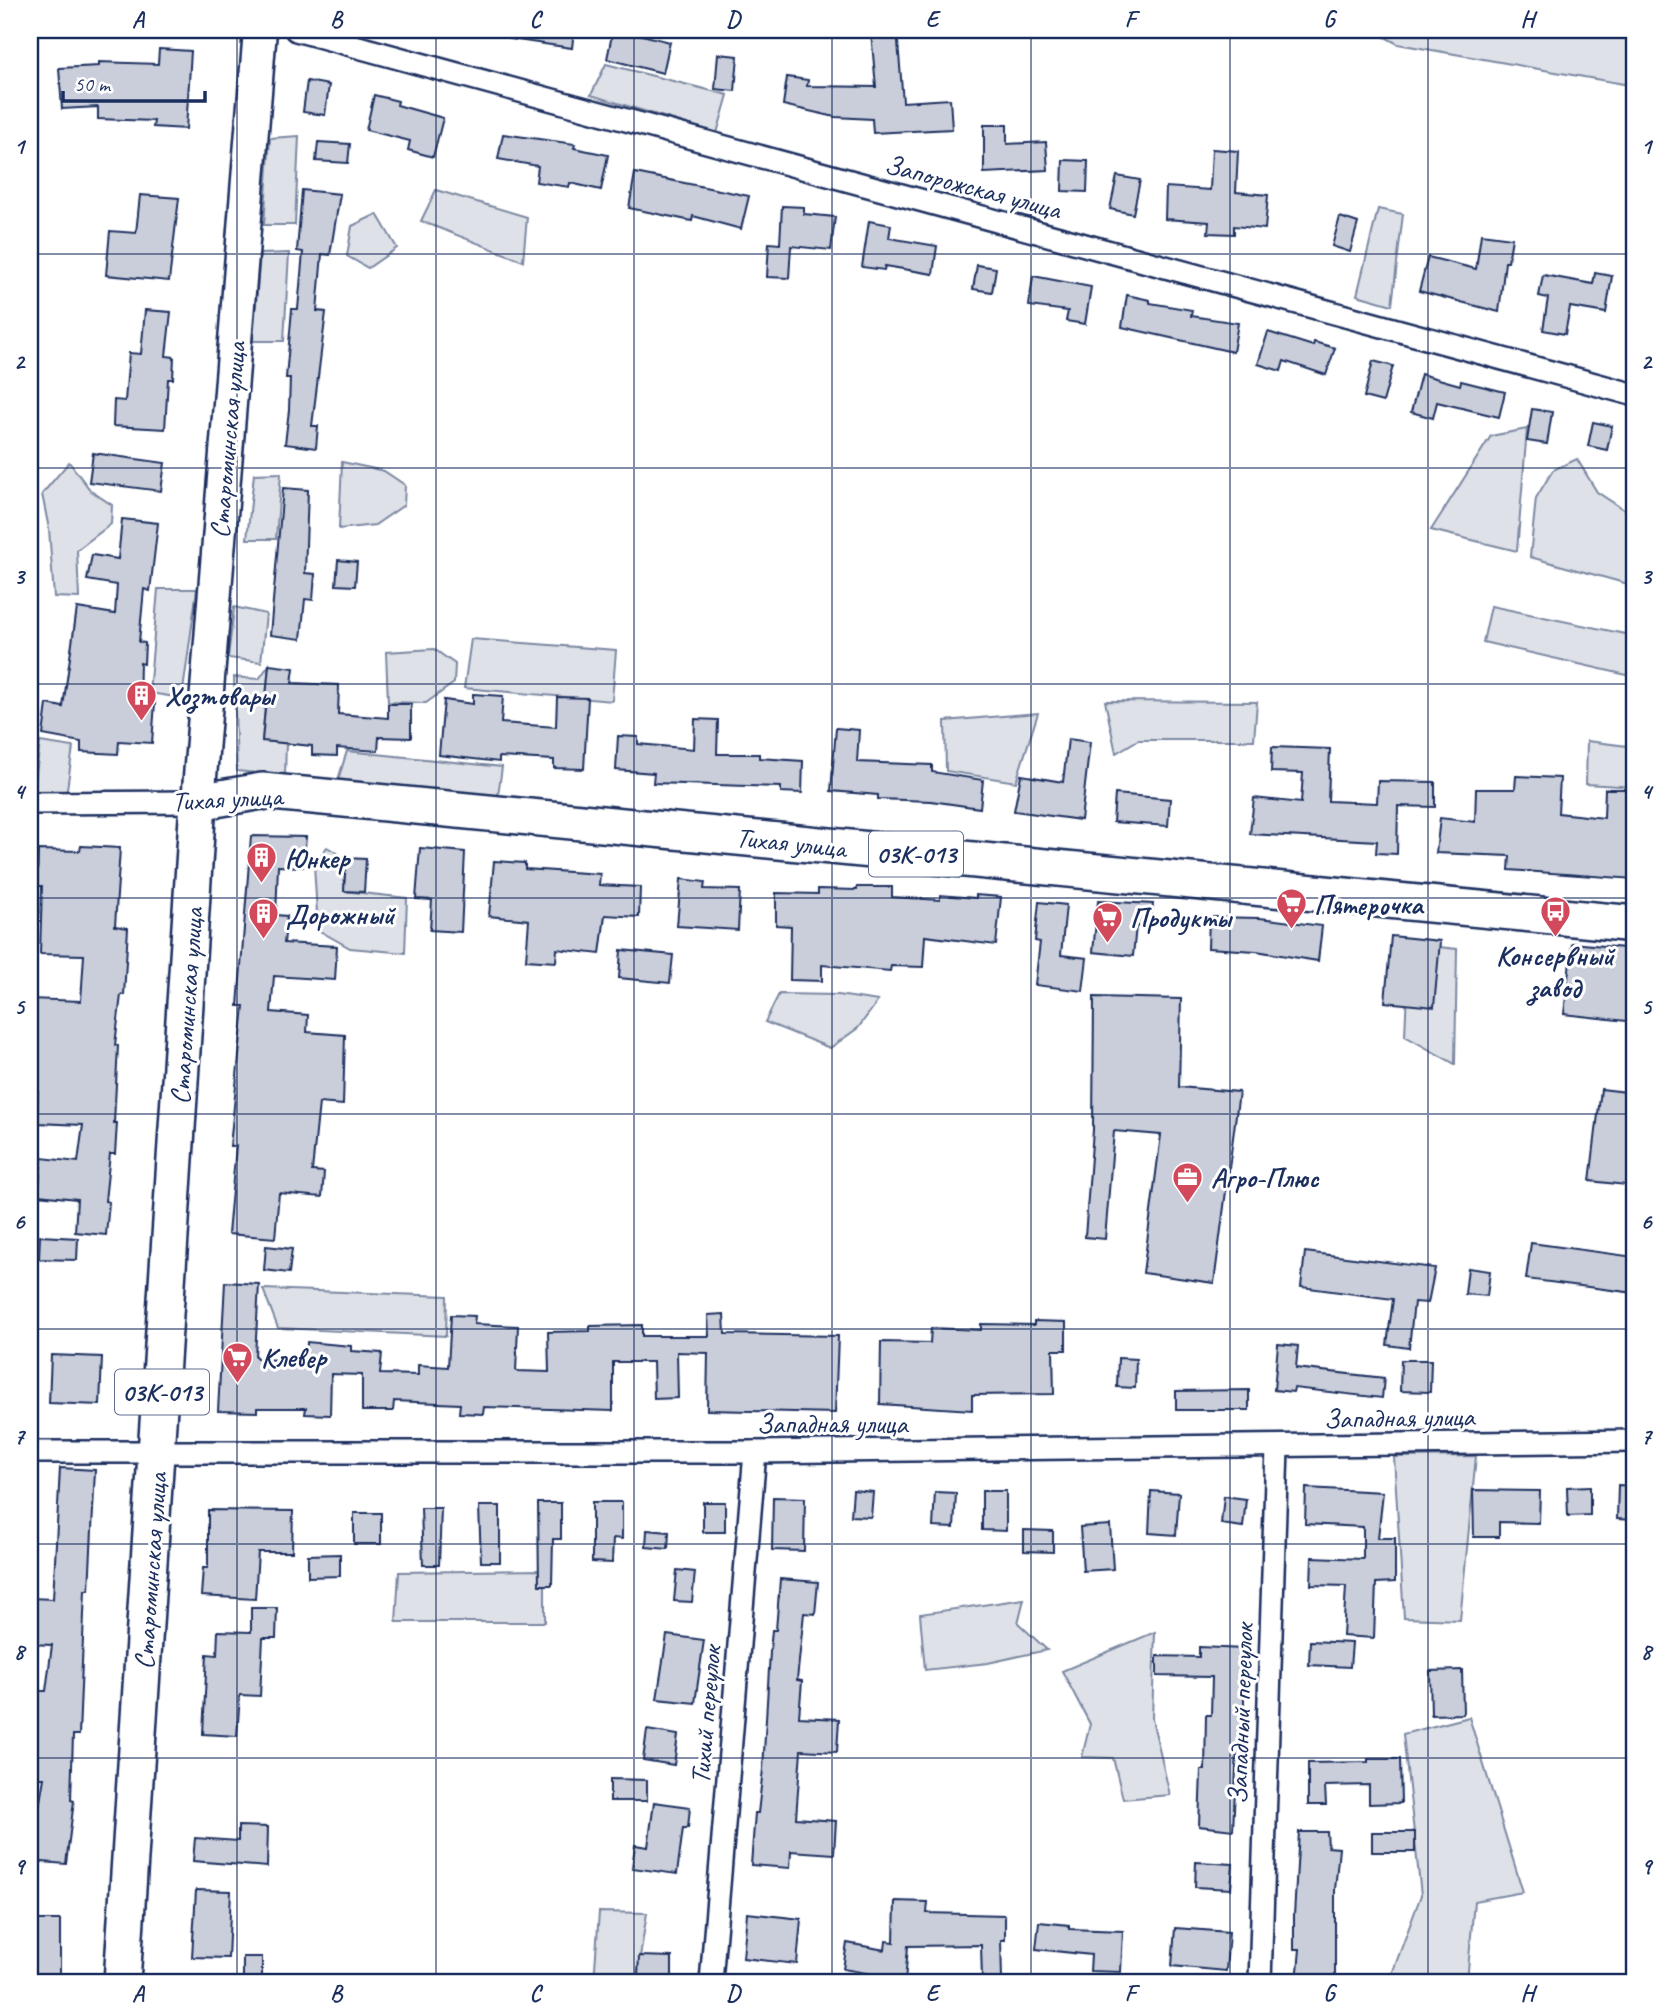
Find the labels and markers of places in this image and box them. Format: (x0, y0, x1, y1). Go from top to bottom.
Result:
building icon: Хозтовары (125, 678, 159, 722)
place label: Хозтовары (165, 678, 277, 714)
building icon: Юнкер (245, 841, 279, 885)
place label: Юнкер (285, 841, 352, 876)
supermarket icon: Пятерочка (1274, 887, 1308, 931)
place label: Пятерочка (1314, 887, 1425, 922)
bus stop icon: Консервный завод (1538, 894, 1572, 938)
building icon: Дорожный (246, 897, 280, 941)
place label: Дорожный (286, 897, 396, 932)
supermarket icon: Продукты (1090, 900, 1124, 944)
place label: Продукты (1130, 900, 1233, 936)
place label: Консервный завод (1496, 938, 1616, 1006)
office icon: Агро-Плюс (1171, 1160, 1205, 1204)
place label: Агро-Плюс (1211, 1160, 1320, 1195)
supermarket icon: Клевер (221, 1340, 255, 1384)
place label: Клевер (261, 1340, 329, 1375)

